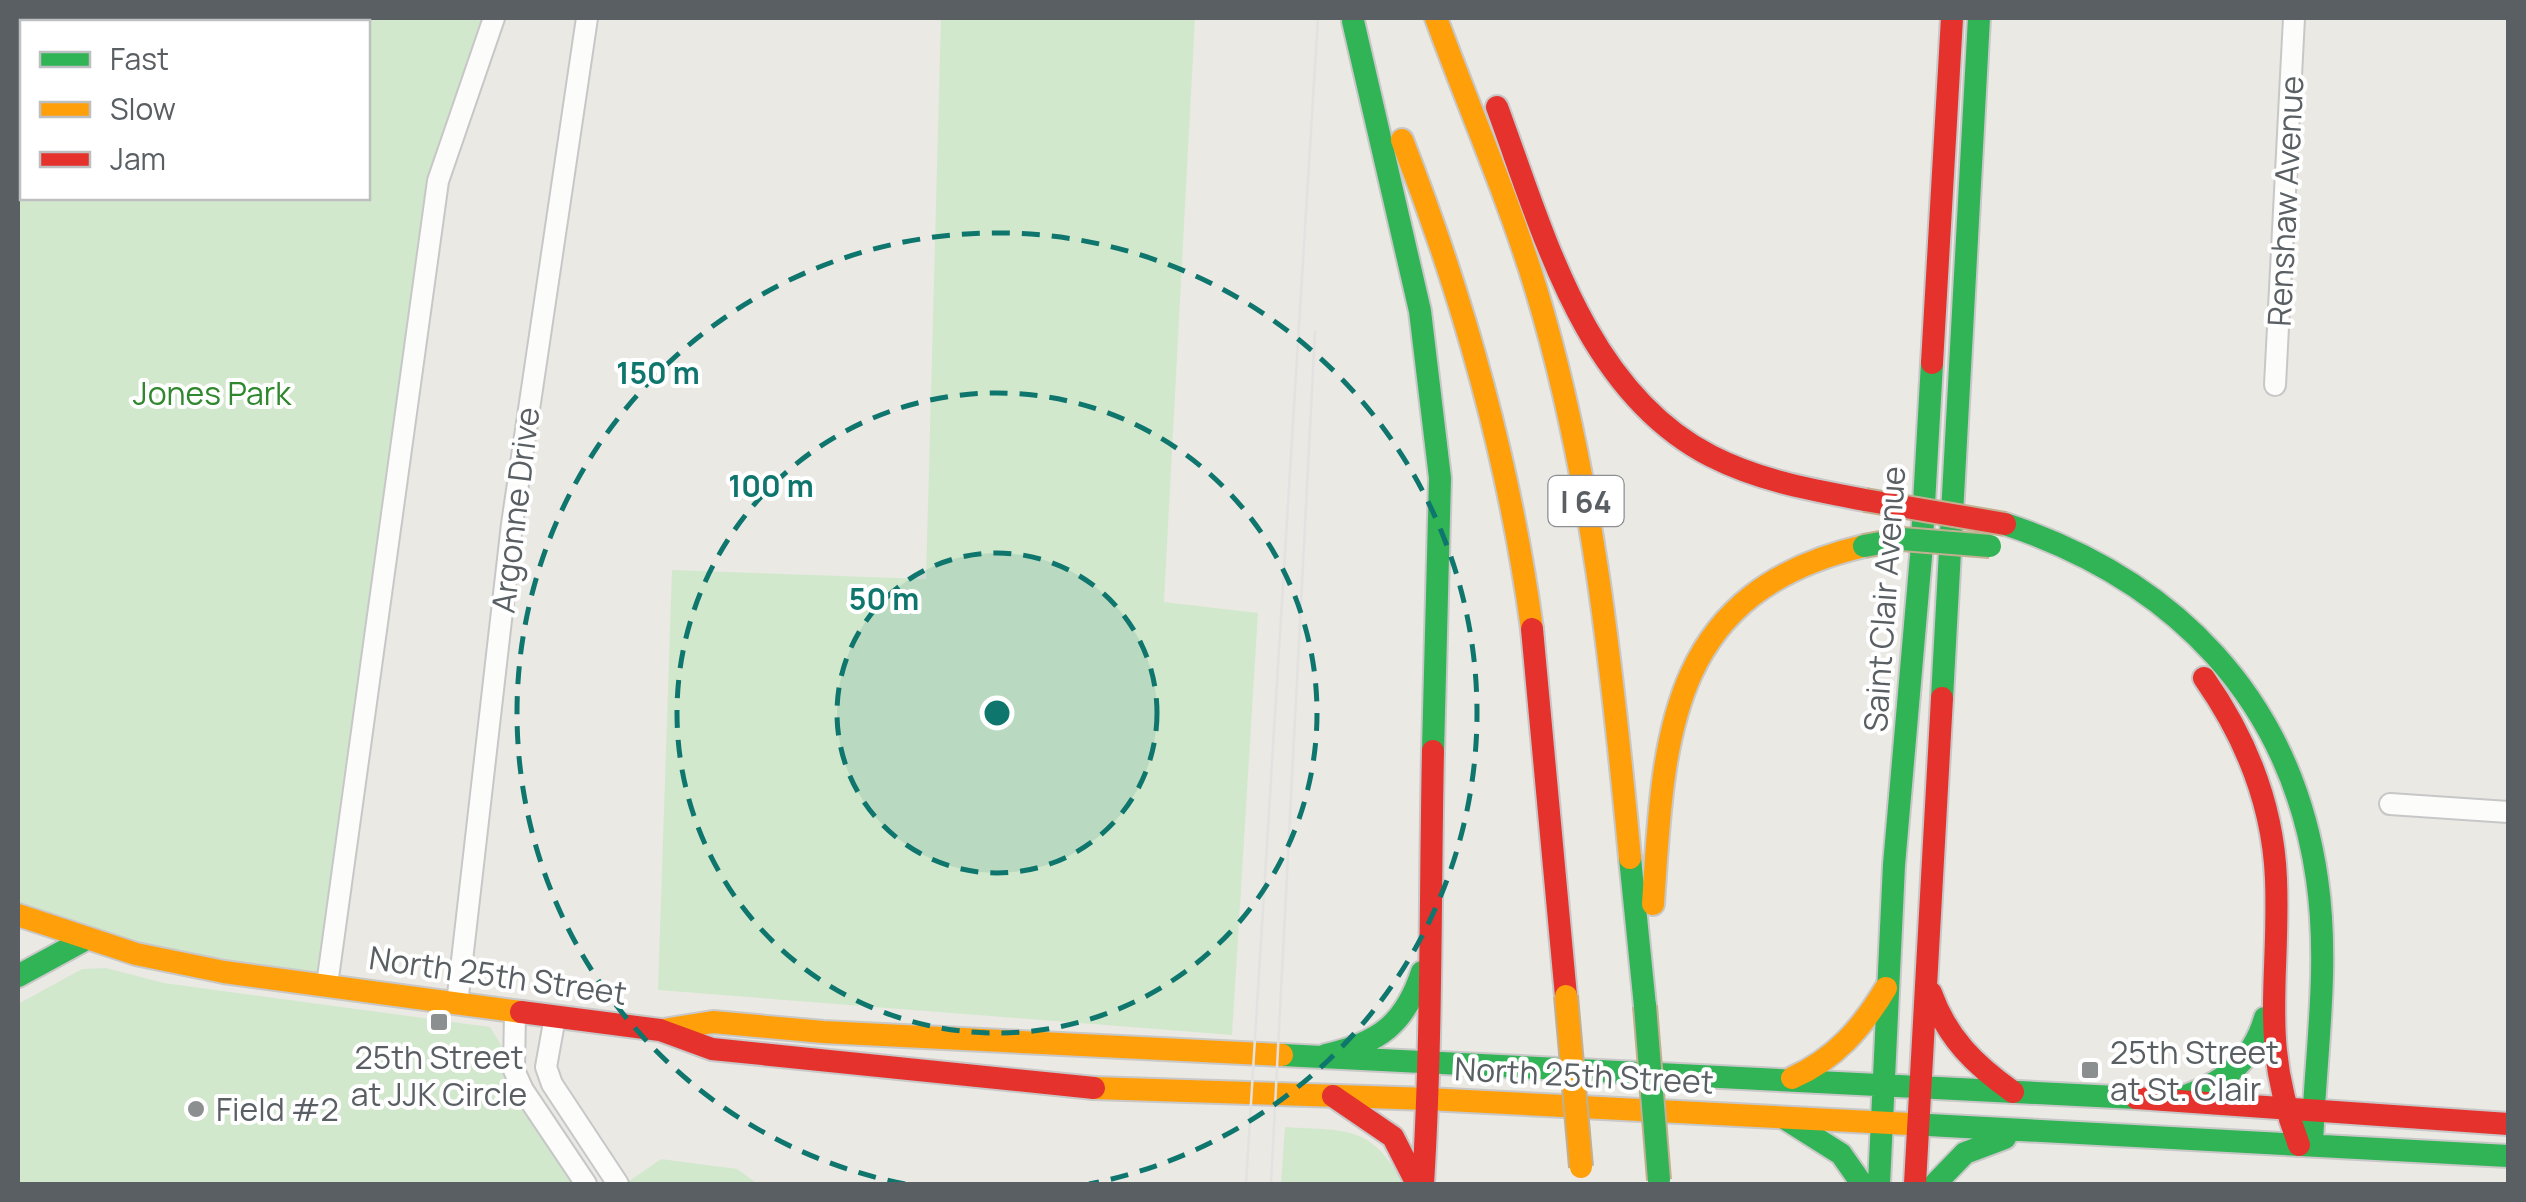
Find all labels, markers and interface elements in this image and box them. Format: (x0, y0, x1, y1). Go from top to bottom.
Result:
legend (20, 20, 370, 200)
text: Fast (110, 38, 169, 79)
street label: Renshaw Avenue (2256, 75, 2314, 327)
text: Slow (110, 88, 176, 129)
text: Jam (110, 138, 166, 179)
text: 150 m (616, 352, 700, 393)
park label: Jones Park (133, 371, 292, 415)
street label: Argonne Drive (481, 405, 549, 615)
text: 100 m (728, 465, 814, 506)
street label: Saint Clair Avenue (1853, 465, 1915, 733)
road number: I 64 (1548, 476, 1624, 526)
text: 50 m (849, 578, 919, 619)
centre of rings (979, 695, 1015, 731)
street label: North 25th Street (366, 935, 630, 1015)
marker: 25th Street at JJK Circle (428, 1011, 450, 1033)
place label: 25th Street at St. Clair (2110, 1030, 2279, 1111)
place label: 25th Street at JJK Circle (351, 1035, 527, 1116)
street label: North 25th Street (1453, 1046, 1715, 1104)
marker: 25th Street at St. Clair (2079, 1059, 2101, 1081)
place label: Field #2 (216, 1087, 339, 1131)
marker: Field #2 (185, 1098, 207, 1120)

